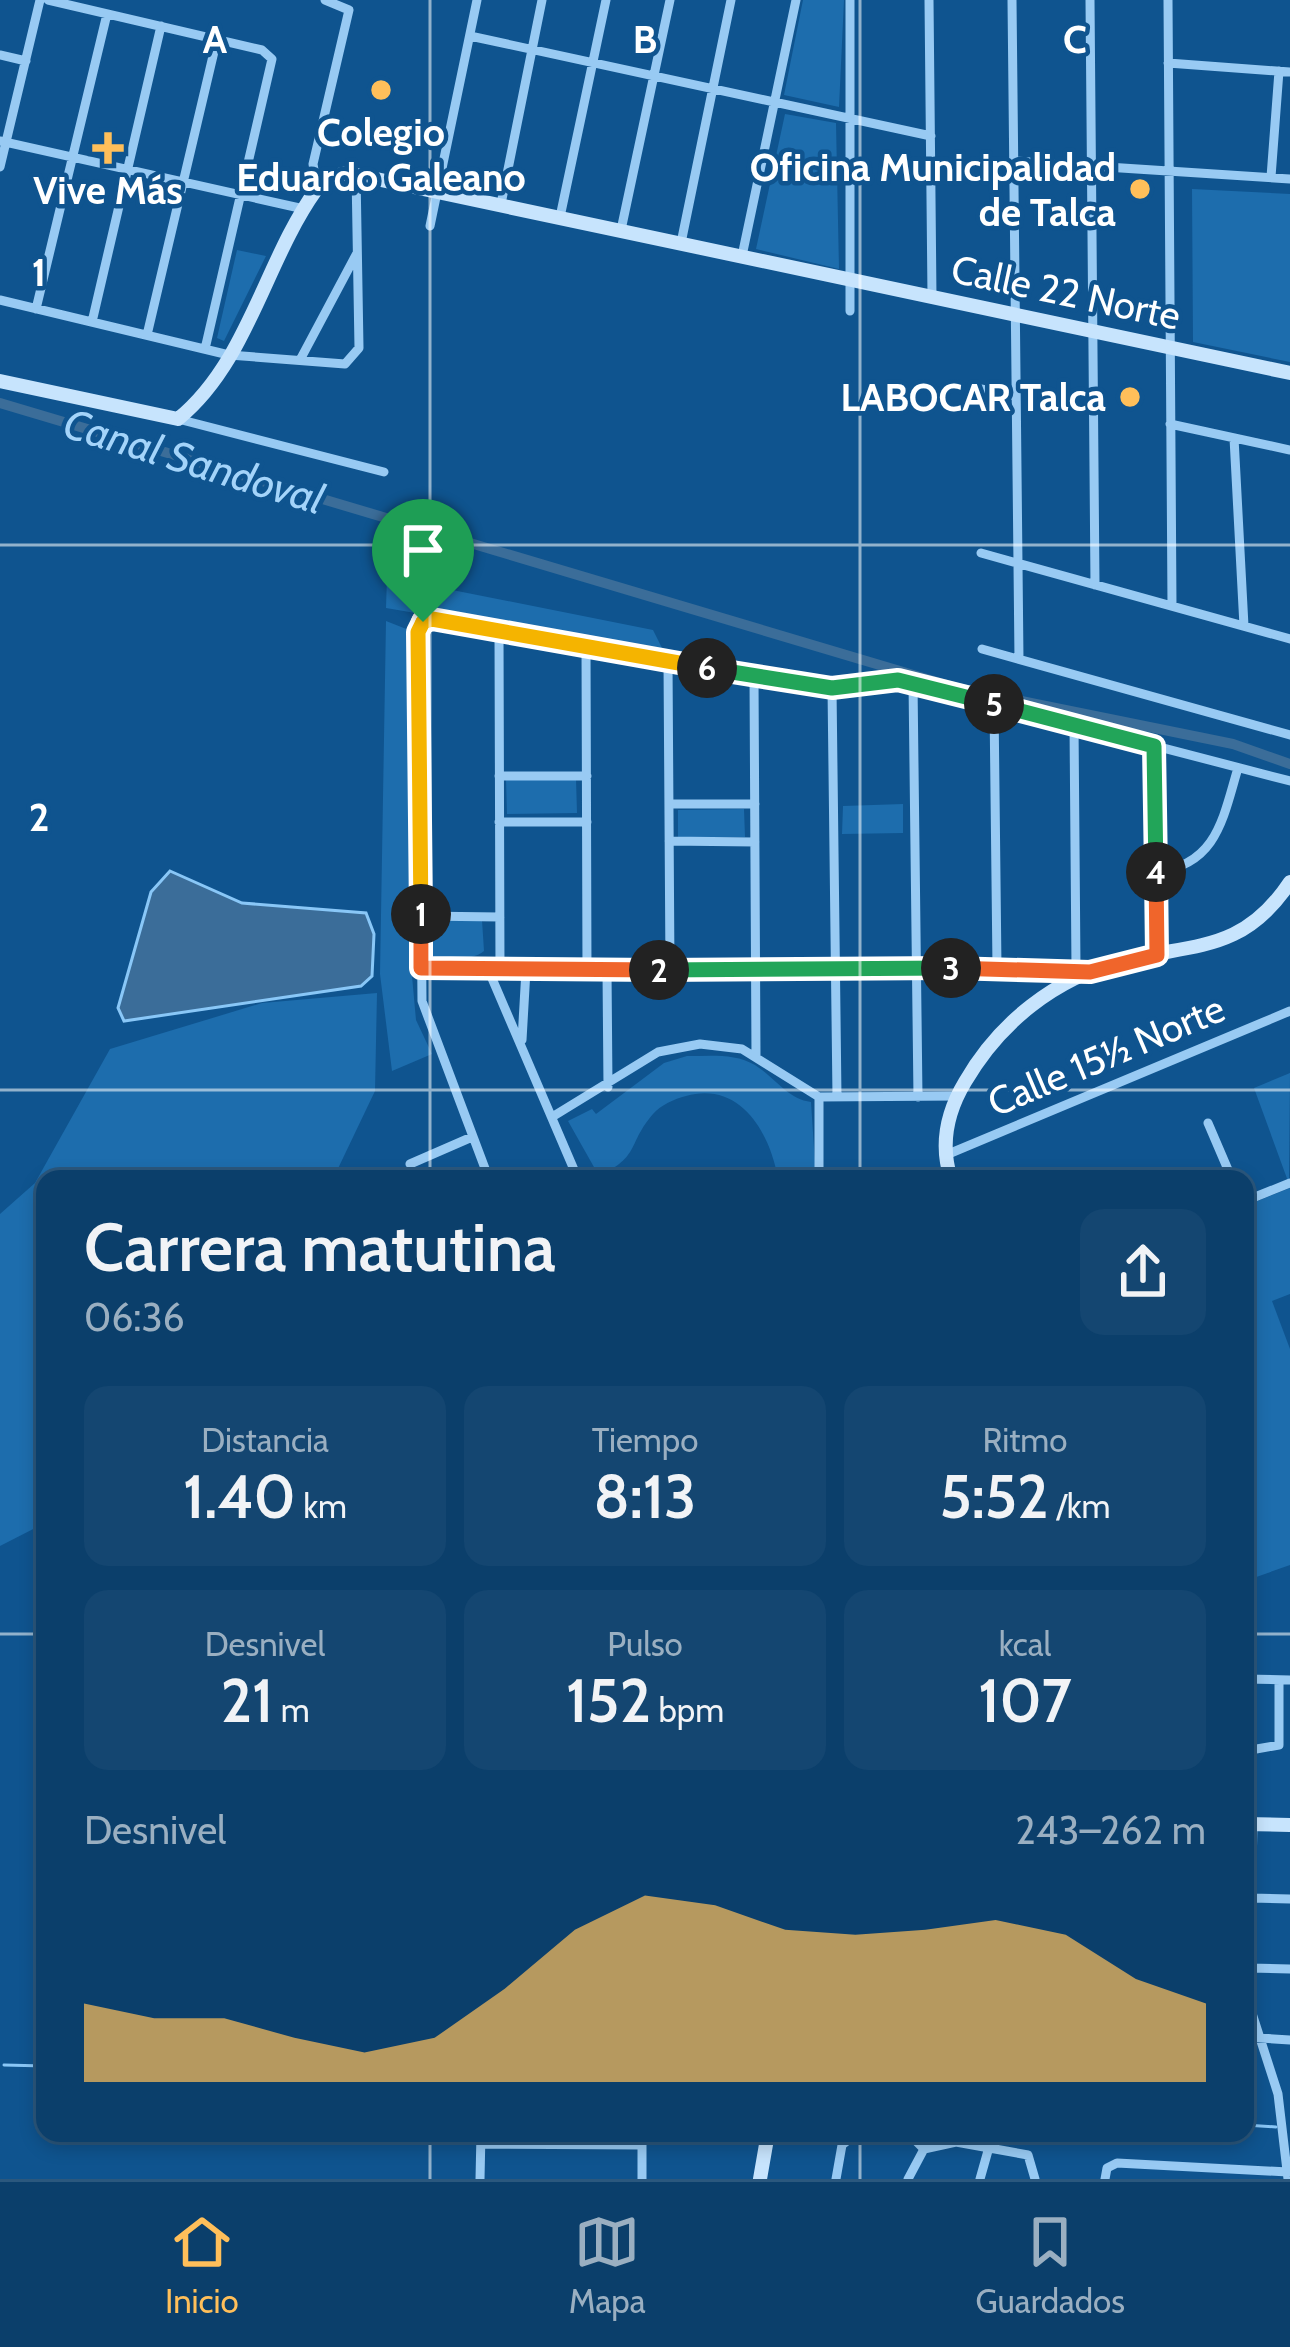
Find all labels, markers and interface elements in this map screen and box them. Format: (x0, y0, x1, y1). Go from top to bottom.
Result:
text: A (203, 15, 228, 63)
text: B (633, 15, 657, 63)
text: C (1063, 15, 1087, 63)
marker: Colegio Eduardo Galeano (368, 77, 394, 103)
place label: Colegio Eduardo Galeano (236, 108, 526, 201)
marker: Vive Más (95, 135, 121, 161)
place label: Oficina Municipalidad de Talca (750, 143, 1116, 236)
place label: Vive Más (33, 166, 183, 214)
marker: Oficina Municipalidad de Talca (1127, 176, 1153, 202)
street label: Calle 22 Norte (947, 244, 1185, 340)
text: 1 (32, 248, 46, 296)
place label: LABOCAR Talca (841, 373, 1106, 421)
marker: LABOCAR Talca (1117, 384, 1143, 410)
water label: Canal Sandoval (58, 397, 331, 525)
pin (372, 499, 474, 622)
icon: arrive (390, 517, 456, 583)
pin: 6 (677, 638, 737, 698)
text: 6 (698, 648, 716, 688)
pin: 5 (964, 674, 1024, 734)
text: 5 (985, 684, 1003, 724)
text: 2 (29, 793, 49, 841)
pin: 4 (1126, 842, 1186, 902)
text: 4 (1146, 852, 1166, 892)
pin: 1 (391, 884, 451, 944)
text: 1 (415, 894, 427, 934)
pin: 3 (921, 938, 981, 998)
pin: 2 (629, 940, 689, 1000)
text: 3 (942, 948, 960, 988)
text: 2 (650, 950, 668, 990)
street label: Calle 15½ Norte (980, 984, 1232, 1126)
text: Carrera matutina (84, 1207, 556, 1288)
button: share (1080, 1209, 1206, 1335)
text: 06:36 (84, 1293, 185, 1341)
text: Distancia (201, 1420, 329, 1460)
text: Tiempo (592, 1420, 698, 1460)
text: Ritmo (983, 1420, 1067, 1460)
text: 1.40 (183, 1460, 296, 1533)
text: 8:13 (594, 1460, 696, 1533)
text: 5:52 (939, 1460, 1049, 1533)
text: km (296, 1486, 347, 1526)
text: /km (1049, 1486, 1111, 1526)
text: Desnivel (205, 1624, 325, 1664)
text: Pulso (607, 1624, 683, 1664)
text: kcal (999, 1624, 1051, 1664)
text: 21 (220, 1664, 273, 1737)
text: 152 (566, 1664, 651, 1737)
text: 107 (978, 1664, 1072, 1737)
text: m (273, 1690, 310, 1730)
text: bpm (651, 1690, 724, 1730)
text: Desnivel (84, 1806, 226, 1854)
text: 243–262 m (1015, 1806, 1206, 1854)
tab: Inicio (165, 2209, 239, 2321)
tab: Mapa (569, 2209, 645, 2321)
tab: Guardados (976, 2209, 1125, 2321)

